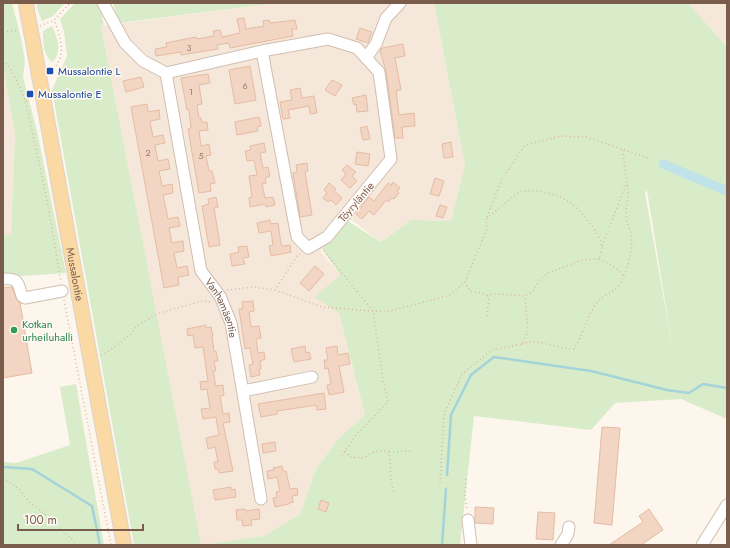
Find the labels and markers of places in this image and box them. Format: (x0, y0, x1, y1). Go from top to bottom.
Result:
place label: Mussalontie L (58, 63, 121, 79)
marker: Mussalontie L (45, 66, 55, 76)
place label: Mussalontie E (38, 86, 102, 102)
marker: Mussalontie E (25, 89, 35, 99)
place label: Kotkan urheiluhalli (22, 316, 73, 345)
marker: Kotkan urheiluhalli (9, 325, 19, 335)

